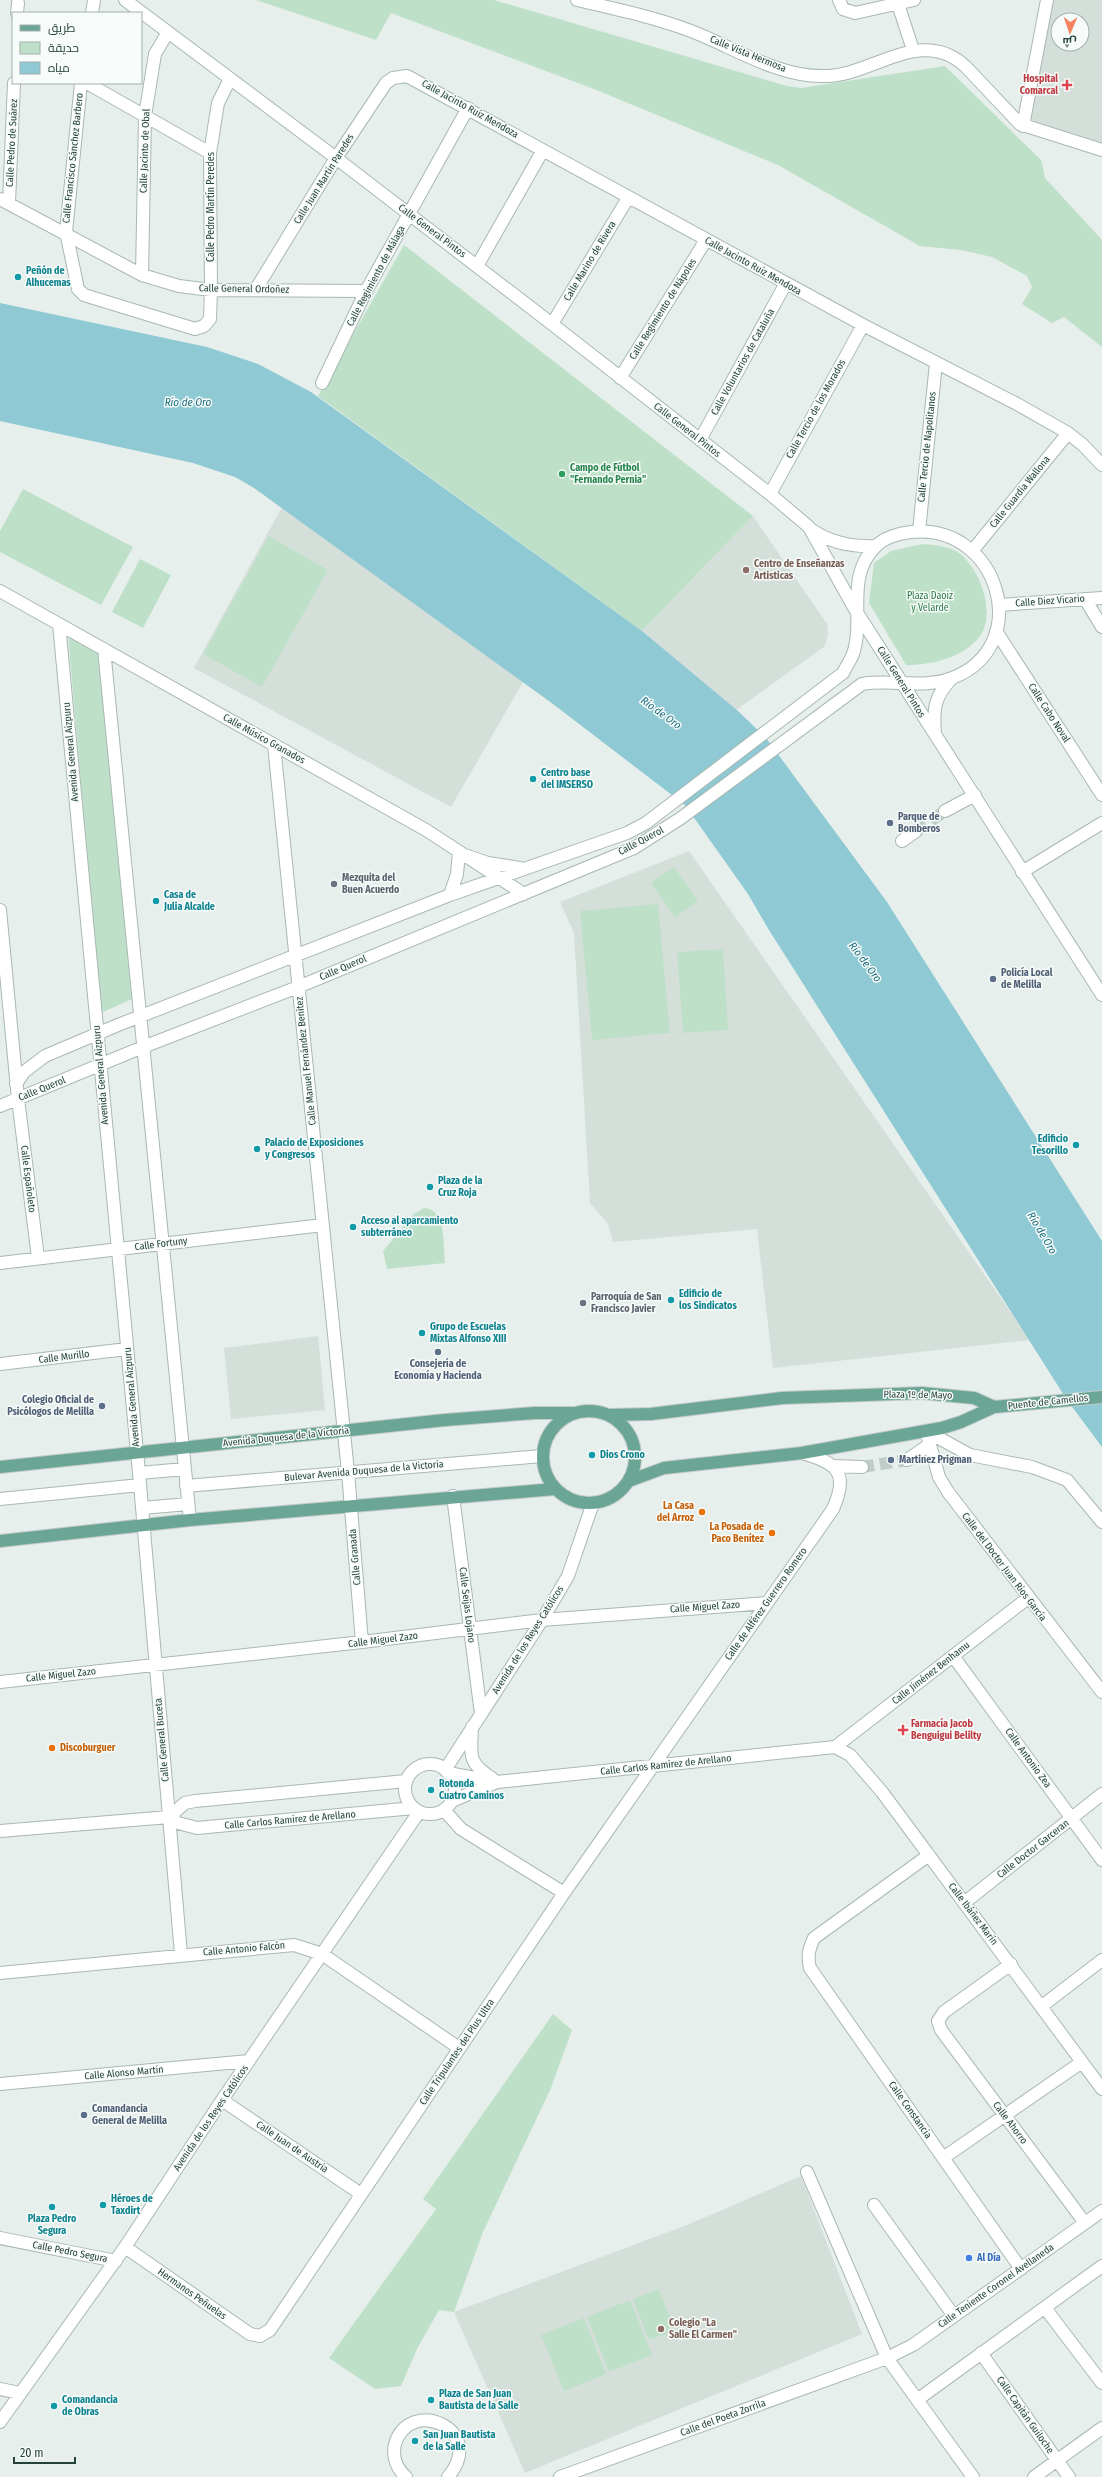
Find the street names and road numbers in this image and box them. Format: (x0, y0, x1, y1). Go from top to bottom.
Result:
street label: Calle Vista Hermosa (708, 33, 788, 75)
street label: Calle Jacinto Ruiz Mendoza (419, 77, 521, 141)
street label: Calle Francisco Sánchez Barbero (60, 92, 86, 224)
street label: Calle Pedro de Suárez (4, 99, 20, 187)
street label: Calle Jacinto de Obal (138, 108, 152, 193)
street label: Calle Juan Martín Paredes (290, 131, 357, 226)
street label: Calle Pedro Martín Peredes (204, 152, 217, 262)
street label: Calle General Pintos (396, 202, 468, 260)
street label: Calle Marino de Rivera (561, 219, 619, 303)
street label: Calle Regimiento de Málaga (344, 224, 408, 328)
street label: Calle Jacinto Ruiz Mendoza (702, 234, 804, 298)
street label: Calle Regimiento de Nápoles (627, 256, 699, 362)
street label: Calle General Ordoñez (199, 282, 289, 296)
street label: Calle Voluntarios de Cataluña (709, 306, 777, 417)
street label: Calle Tercio de los Morados (784, 357, 848, 461)
street label: Calle Tercio de Napolitanos (915, 391, 939, 503)
street label: Calle General Pintos (651, 400, 723, 460)
street label: Calle Guardia Wallona (987, 454, 1053, 530)
street label: Calle Diez Vicario (1015, 593, 1085, 609)
street label: Calle General Pintos (874, 644, 928, 720)
street label: Calle Cabo Noval (1025, 681, 1073, 745)
street label: Avenida General Aizpuru (61, 702, 81, 802)
street label: Calle Músico Granados (221, 711, 308, 767)
street label: Calle Querol (616, 824, 666, 858)
street label: Calle Querol (318, 953, 369, 983)
street label: Calle Manuel Fernández Benítez (292, 996, 319, 1126)
street label: Avenida General Aizpuru (91, 1025, 111, 1125)
street label: Calle Querol (17, 1074, 68, 1104)
street label: Calle Españoleto (18, 1145, 38, 1213)
street label: Calle Fortuny (134, 1235, 189, 1253)
street label: Avenida General Aizpuru (122, 1347, 142, 1447)
street label: Calle Murillo (38, 1348, 90, 1366)
street label: Plaza 1º de Mayo (884, 1388, 952, 1402)
street label: Puente de Camellos (1007, 1392, 1089, 1412)
street label: Avenida Duquesa de la Victoria (222, 1424, 350, 1450)
street label: Bulevar Avenida Duquesa de la Victoria (284, 1458, 444, 1484)
street label: Calle del Doctor Juan Rios García (959, 1510, 1050, 1624)
street label: Calle Granada (347, 1528, 363, 1586)
street label: Calle de Alférez Guerrero Romero (722, 1545, 810, 1663)
street label: Calle Seijas Lojano (456, 1566, 478, 1644)
street label: Avenida de los Reyes Católicos (490, 1584, 566, 1696)
street label: Calle Miguel Zazo (670, 1599, 740, 1615)
street label: Calle Miguel Zazo (347, 1630, 419, 1650)
street label: Calle Jiménez Benhamu (890, 1639, 972, 1707)
street label: Calle Miguel Zazo (25, 1665, 97, 1685)
street label: Calle General Buceta (152, 1698, 172, 1782)
street label: Calle Antonio Zea (1002, 1726, 1054, 1790)
street label: Calle Carlos Ramírez de Arellano (600, 1751, 732, 1778)
street label: Calle Carlos Ramírez de Arellano (224, 1807, 356, 1832)
street label: Calle Doctor Garceran (995, 1817, 1071, 1881)
street label: Calle Ibáñez Marín (946, 1880, 1001, 1947)
street label: Calle Antonio Falcón (202, 1939, 286, 1959)
street label: Calle Tripulantes del Plus Ultra (417, 1997, 497, 2107)
street label: Calle Alonso Martín (84, 2063, 164, 2082)
street label: Avenida de los Reyes Católicos (171, 2063, 251, 2173)
street label: Calle Constancia (886, 2079, 934, 2141)
street label: Calle Ahorro (990, 2099, 1030, 2147)
street label: Calle Juan de Austria (254, 2118, 330, 2176)
street label: Calle Pedro Segura (31, 2239, 109, 2265)
street label: Calle Teniente Coronel Avellaneda (936, 2241, 1056, 2331)
street label: Hermanos Peñuelas (155, 2266, 229, 2322)
street label: Calle Capitán Guiloche (994, 2374, 1056, 2456)
street label: Calle del Poeta Zorrila (679, 2397, 767, 2439)

